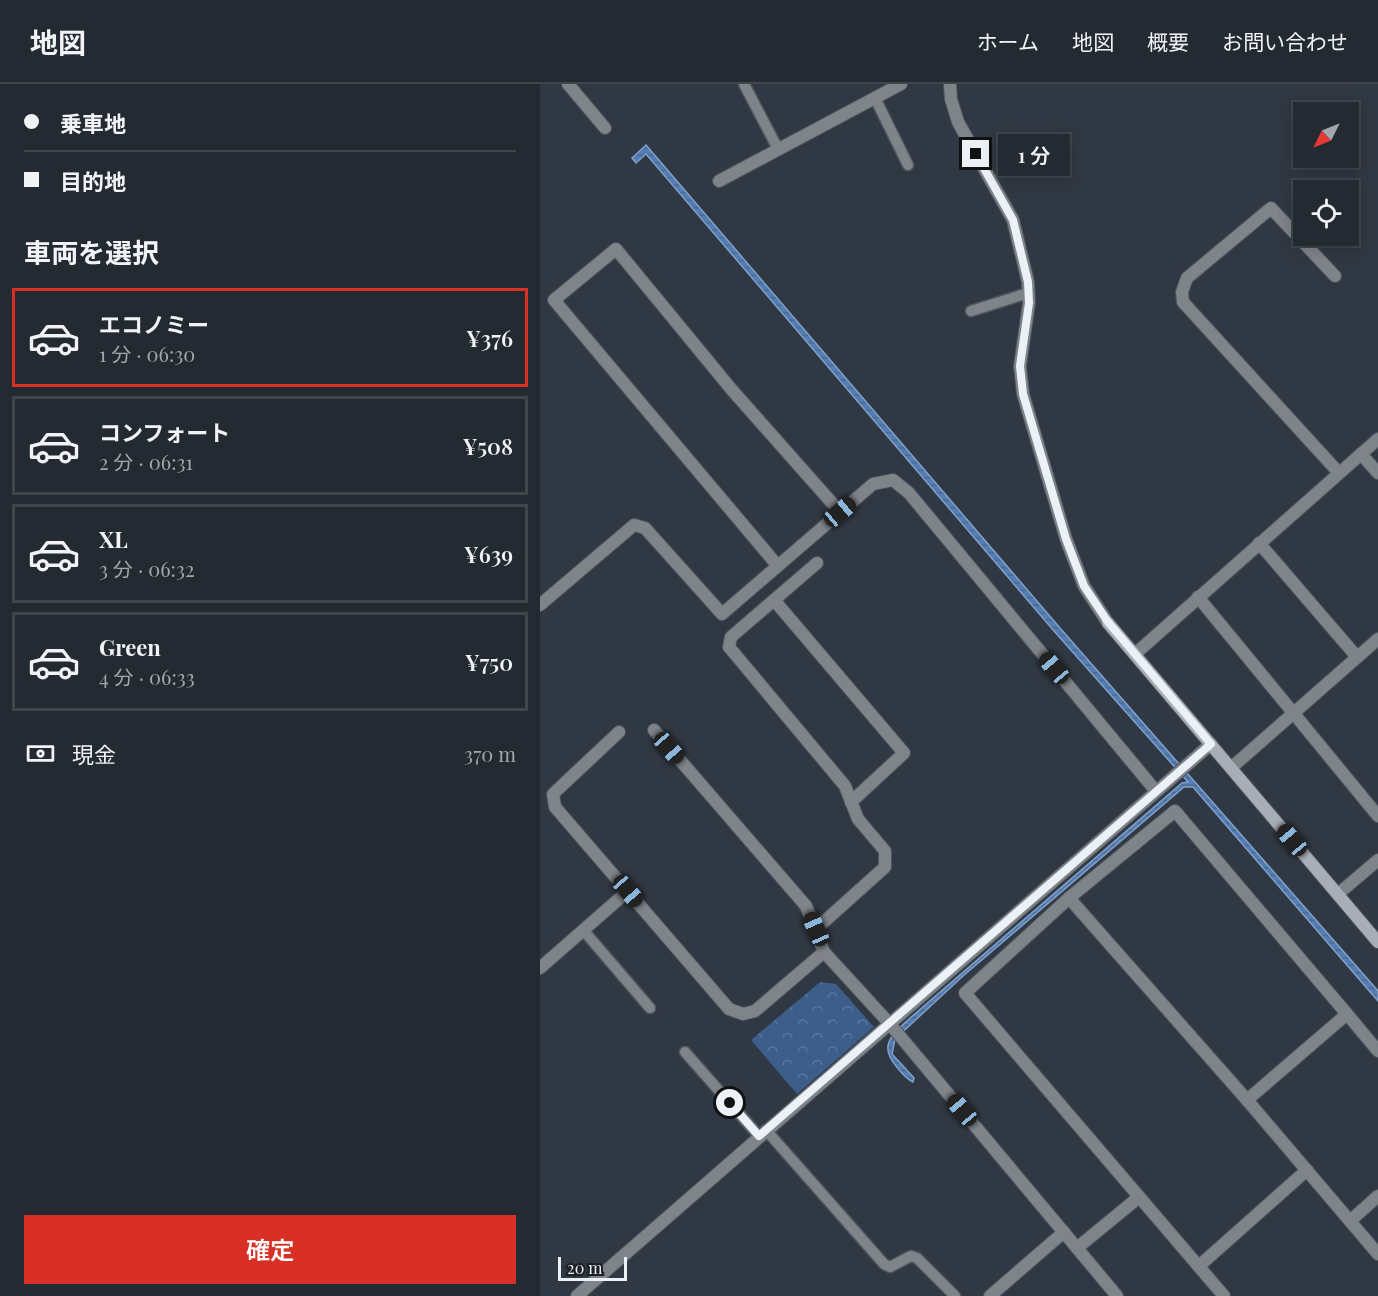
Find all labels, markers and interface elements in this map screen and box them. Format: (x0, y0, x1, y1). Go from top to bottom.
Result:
text: 地図 (30, 23, 86, 60)
text: ホーム (977, 27, 1039, 55)
text: 地図 (1072, 27, 1114, 55)
text: 概要 (1147, 27, 1189, 55)
text: お問い合わせ (1222, 27, 1348, 55)
north arrow (1293, 102, 1359, 168)
map controls (1293, 102, 1359, 246)
text: 乗車地 (60, 108, 126, 138)
callout: 1 分 (997, 133, 1069, 175)
route end (962, 140, 989, 167)
text: 1 分 (1018, 141, 1050, 168)
text: 目的地 (60, 166, 126, 196)
button: locate (1293, 180, 1359, 246)
text: 車両を選択 (24, 234, 159, 270)
text: エコノミー (99, 309, 209, 339)
icon: car (27, 311, 81, 365)
text: ¥376 (466, 323, 513, 353)
text: 1 分 · 06:30 (99, 340, 195, 367)
text: コンフォート (99, 417, 230, 447)
icon: car (27, 419, 81, 473)
text: ¥508 (463, 431, 513, 461)
text: 2 分 · 06:31 (99, 448, 193, 475)
car (820, 494, 860, 530)
text: XL (99, 524, 128, 554)
icon: car (27, 527, 81, 581)
text: ¥639 (464, 539, 513, 569)
text: 3 分 · 06:32 (99, 555, 195, 582)
text: Green (99, 632, 161, 662)
icon: car (27, 635, 81, 689)
text: ¥750 (465, 647, 513, 677)
car (1036, 648, 1072, 688)
text: 4 分 · 06:33 (99, 663, 195, 690)
car (650, 729, 688, 767)
icon: cash (24, 737, 57, 770)
text: 現金 (72, 739, 116, 769)
text: 370 m (464, 740, 516, 767)
car (1274, 820, 1310, 860)
car (609, 872, 647, 910)
car (800, 909, 832, 949)
route start (716, 1089, 743, 1116)
car (944, 1090, 980, 1130)
button: 確定 (24, 1215, 516, 1284)
scale bar (558, 1254, 627, 1282)
text: 20 m (567, 1257, 602, 1278)

